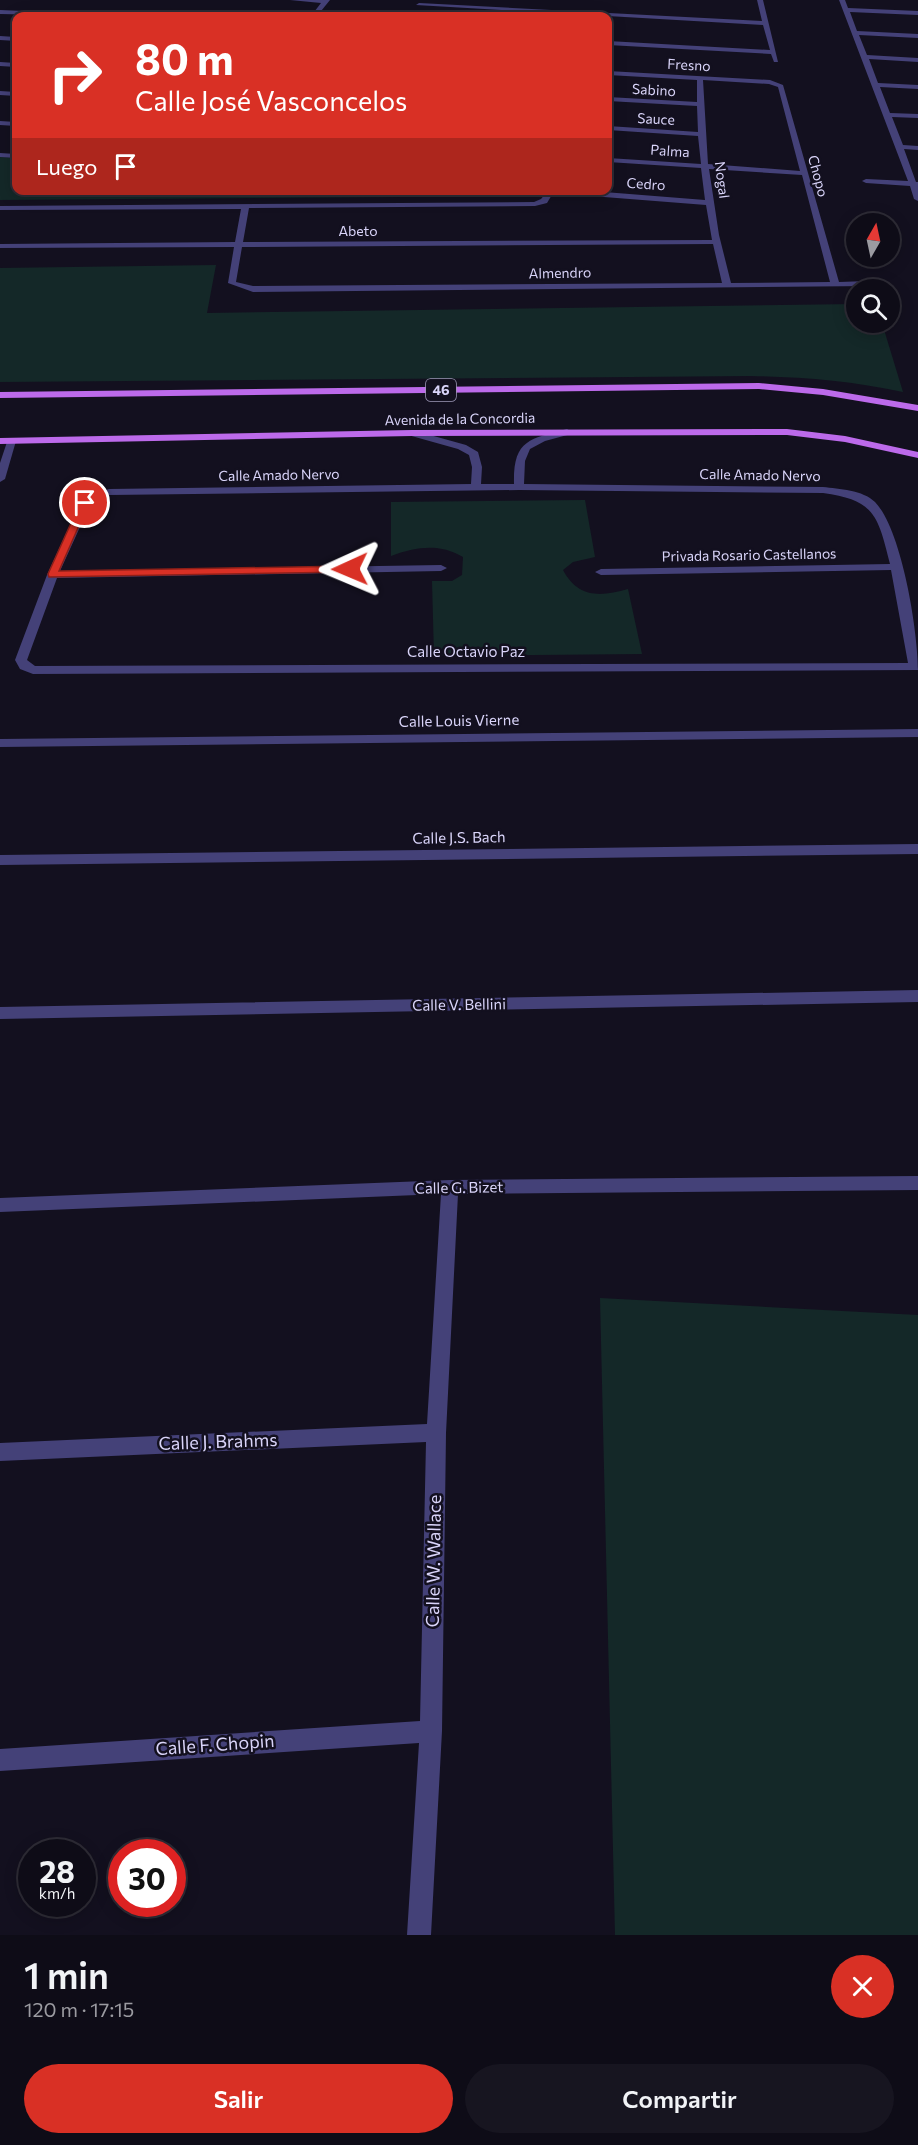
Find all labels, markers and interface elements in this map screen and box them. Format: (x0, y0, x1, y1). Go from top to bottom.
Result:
text: 80 m (135, 32, 234, 84)
icon: right (36, 36, 114, 114)
street label: Fresno (667, 55, 711, 74)
street label: Sabino (632, 80, 676, 99)
text: Calle José Vasconcelos (135, 84, 407, 117)
street label: Sauce (637, 109, 675, 128)
street label: Palma (650, 141, 690, 160)
icon: arrive (109, 150, 142, 183)
text: Luego (36, 153, 97, 180)
street label: Chopo (805, 153, 832, 199)
street label: Nogal (712, 160, 733, 199)
street label: Cedro (626, 174, 666, 193)
north arrow (846, 213, 900, 267)
map controls (846, 213, 900, 333)
street label: Abeto (338, 222, 378, 239)
street label: Almendro (529, 263, 591, 282)
button: search (846, 279, 900, 333)
road number: 46 (426, 379, 456, 401)
street label: Avenida de la Concordia (385, 409, 535, 428)
street label: Calle Amado Nervo (218, 465, 340, 484)
street label: Calle Amado Nervo (699, 465, 821, 484)
pin (59, 477, 110, 528)
icon: arrive (68, 486, 101, 519)
position arrow (318, 537, 382, 601)
street label: Privada Rosario Castellanos (661, 544, 837, 565)
street label: Calle Octavio Paz (407, 642, 525, 660)
street label: Calle Louis Vierne (399, 710, 519, 730)
street label: Calle J.S. Bach (412, 827, 506, 847)
street label: Calle V. Bellini (412, 994, 506, 1014)
street label: Calle G. Bizet (414, 1177, 504, 1197)
street label: Calle J. Brahms (158, 1428, 278, 1454)
street label: Calle W. Wallace (421, 1495, 445, 1627)
street label: Calle F. Chopin (155, 1729, 275, 1759)
speed limit sign: 30 (108, 1839, 186, 1917)
text: 28 (39, 1852, 75, 1889)
text: km/h (39, 1884, 75, 1902)
text: 1 min (24, 1952, 109, 1996)
button: close (831, 1955, 894, 2018)
text: 120 m · 17:15 (24, 1997, 134, 2021)
button: Salir (24, 2064, 453, 2133)
button: Compartir (465, 2064, 894, 2133)

